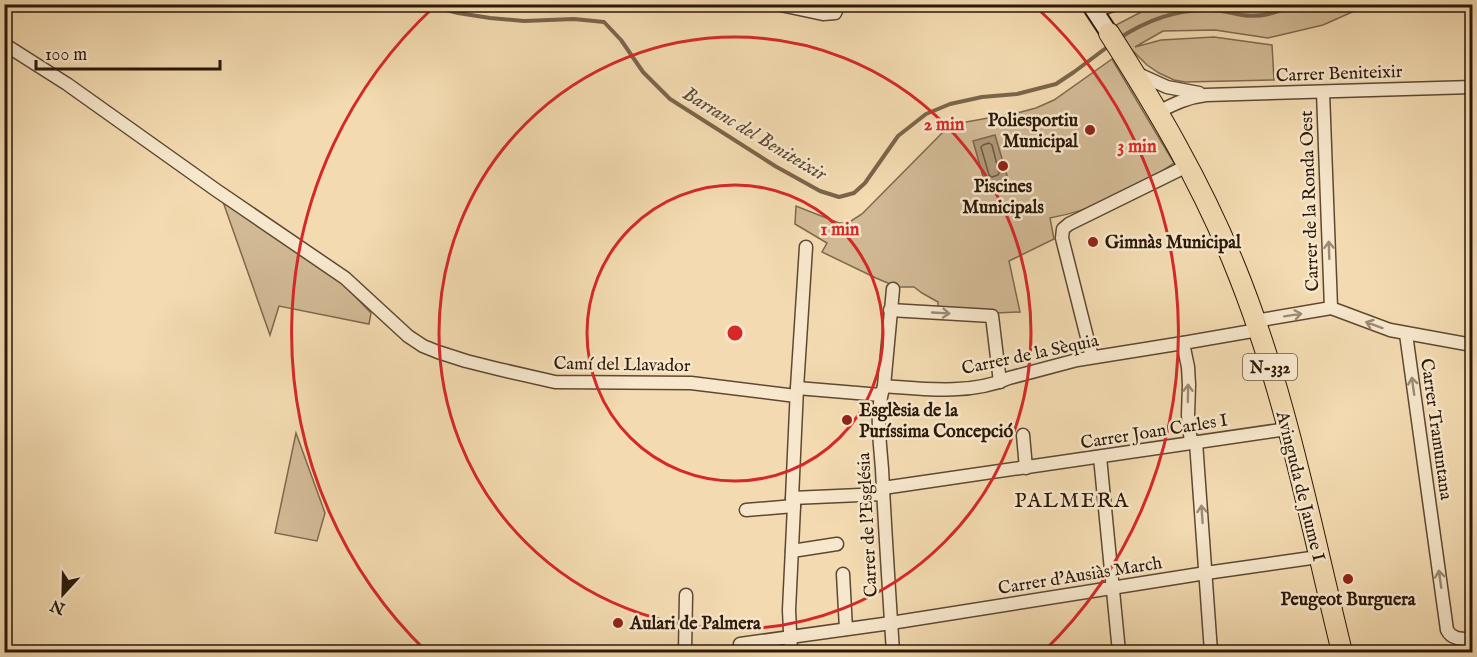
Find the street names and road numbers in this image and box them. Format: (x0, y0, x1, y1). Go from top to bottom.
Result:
street label: Carrer Beniteixir (1275, 61, 1403, 88)
street label: Carrer de la Ronda Oest (1296, 110, 1325, 292)
street label: Carrer de la Sèquia (960, 330, 1101, 381)
street label: Camí del Llavador (553, 353, 691, 378)
road number: N-332 (1243, 354, 1297, 380)
street label: Carrer Tramuntana (1414, 357, 1457, 502)
street label: Avinguda de Jaume I (1269, 408, 1329, 564)
street label: Carrer Joan Carles I (1079, 409, 1230, 455)
street label: Carrer de l'Església (853, 452, 884, 598)
street label: Carrer d'Ausiàs March (997, 552, 1164, 601)

